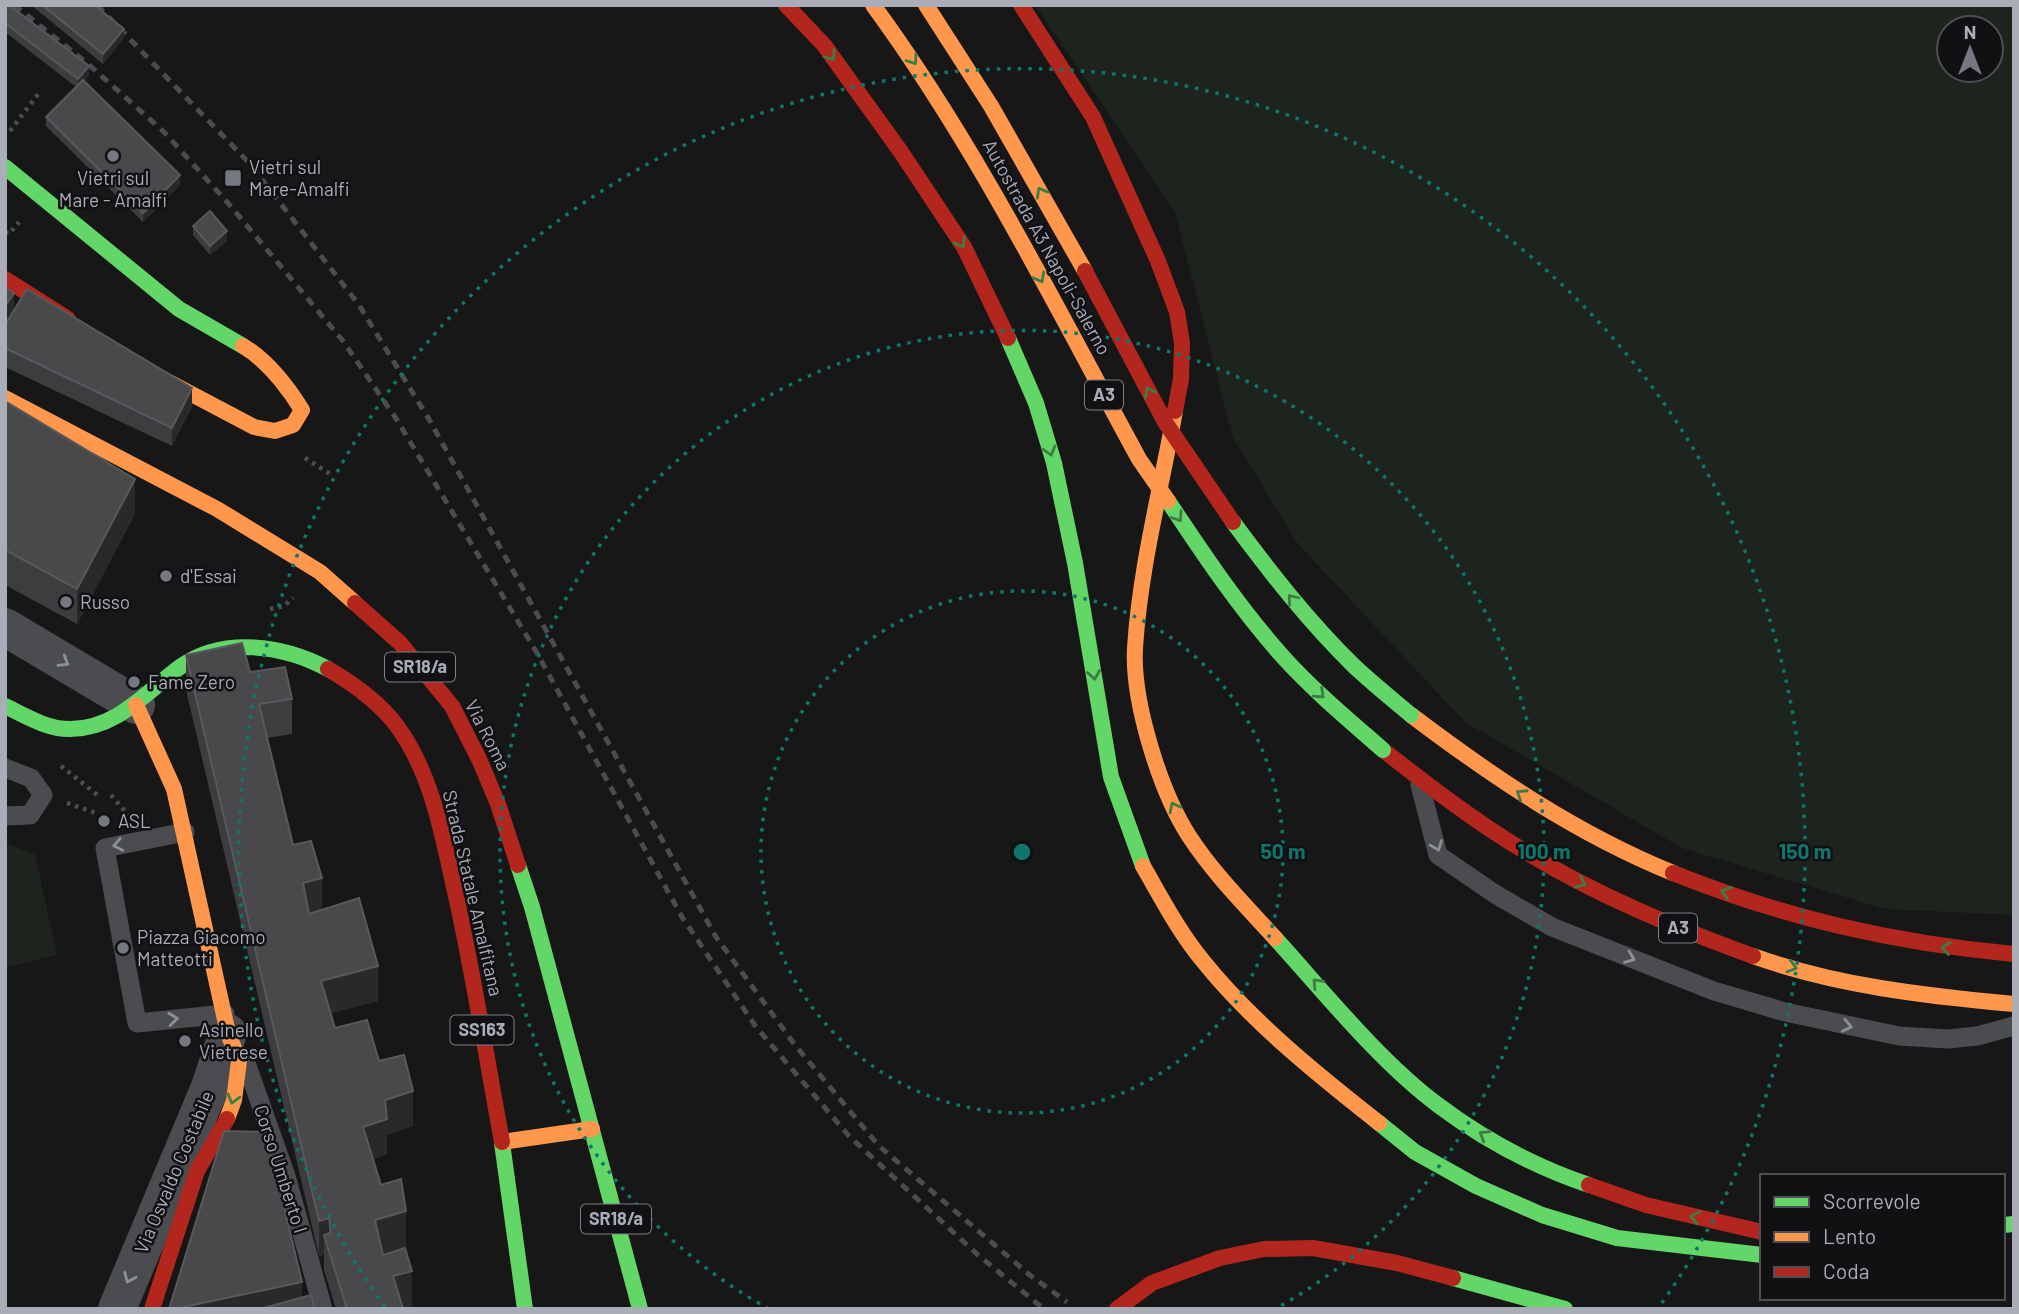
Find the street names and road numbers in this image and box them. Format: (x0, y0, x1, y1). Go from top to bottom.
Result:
street label: Autostrada A3 Napoli-Salerno (978, 135, 1116, 359)
road number: A3 (1085, 380, 1123, 410)
road number: SR18/a (385, 652, 455, 682)
street label: Via Roma (461, 695, 516, 774)
street label: Strada Statale Amalfitana (439, 788, 508, 998)
road number: A3 (1659, 914, 1697, 943)
road number: SS163 (450, 1015, 514, 1044)
street label: Via Osvaldo Costabile (129, 1087, 218, 1257)
street label: Corso Umberto I (250, 1102, 313, 1236)
road number: SR18/a (581, 1204, 651, 1234)

